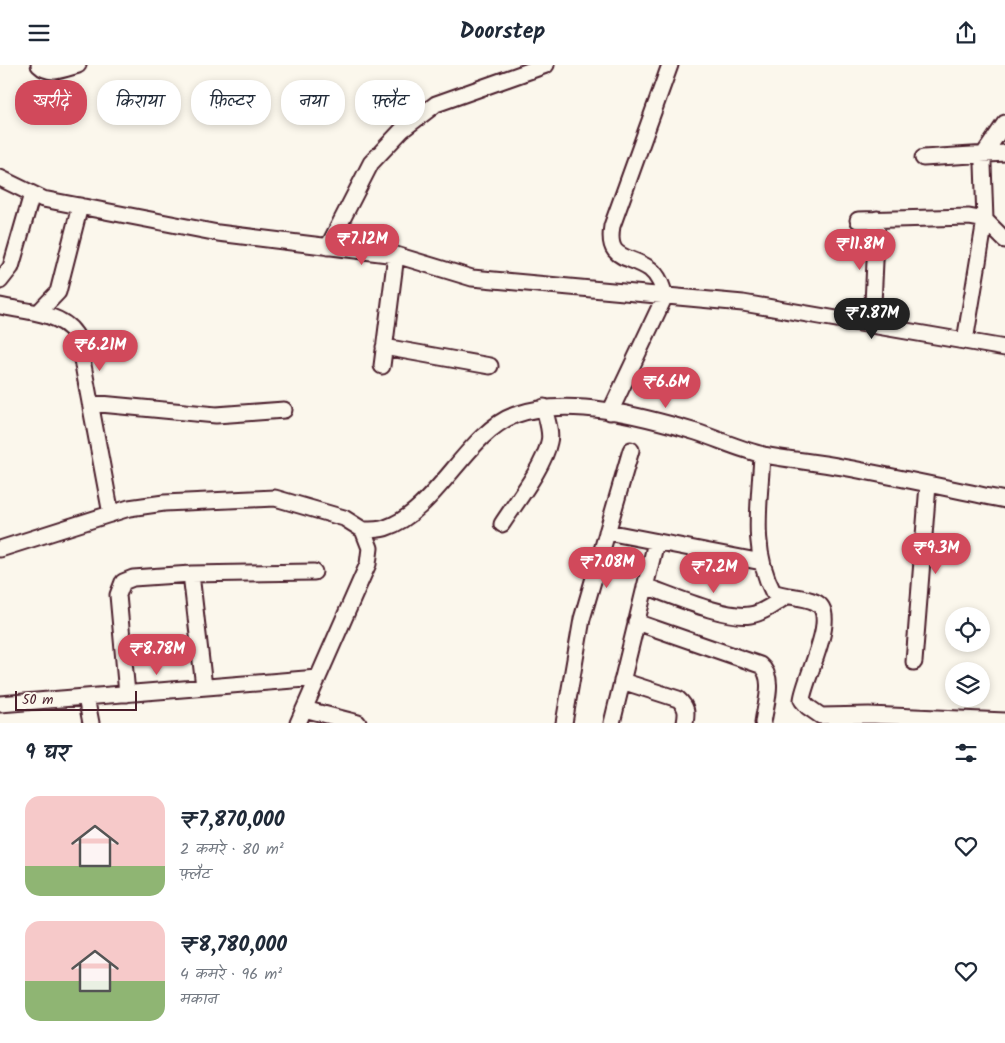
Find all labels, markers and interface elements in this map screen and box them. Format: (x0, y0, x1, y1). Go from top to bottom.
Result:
text: Doorstep (460, 15, 545, 50)
icon: menu (25, 19, 53, 47)
icon: share (952, 19, 980, 47)
chip: खरीदें (15, 80, 87, 125)
chip: किराया (97, 80, 181, 125)
chip: फ़िल्टर (191, 80, 271, 125)
chip: नया (281, 80, 345, 125)
chip: फ़्लैट (355, 80, 425, 125)
pin: ₹7.12M (321, 223, 403, 266)
text: ₹7.12M (336, 227, 388, 252)
pin: ₹11.8M (819, 229, 901, 271)
text: ₹11.8M (836, 232, 884, 257)
pin: ₹7.87M (831, 297, 913, 340)
text: ₹7.87M (845, 301, 899, 326)
pin: ₹6.21M (59, 329, 141, 372)
text: ₹6.21M (74, 333, 126, 358)
pin: ₹6.6M (631, 367, 701, 409)
text: ₹6.6M (642, 370, 690, 395)
pin: ₹9.3M (901, 533, 971, 575)
text: ₹9.3M (913, 536, 959, 561)
pin: ₹7.08M (566, 547, 648, 589)
text: ₹7.08M (579, 550, 635, 575)
pin: ₹7.2M (679, 551, 749, 594)
text: ₹7.2M (691, 555, 737, 580)
map controls (945, 607, 990, 707)
button: locate (945, 607, 990, 652)
pin: ₹8.78M (116, 633, 198, 676)
text: ₹8.78M (129, 637, 185, 662)
button: layers (945, 662, 990, 707)
scale bar (15, 688, 138, 711)
text: 50 m (22, 689, 53, 711)
text: 9 घर (25, 737, 68, 770)
icon: filters (952, 739, 980, 767)
text: ₹7,870,000 (180, 804, 285, 837)
icon: home (65, 816, 125, 876)
icon: heart (952, 832, 980, 860)
text: 2 कमरे · 80 m² (180, 837, 284, 862)
text: फ़्लैट (180, 862, 211, 887)
text: ₹8,780,000 (180, 929, 287, 962)
icon: home (65, 941, 125, 1001)
icon: heart (952, 957, 980, 985)
text: 4 कमरे · 96 m² (180, 962, 282, 987)
text: मकान (180, 987, 217, 1012)

